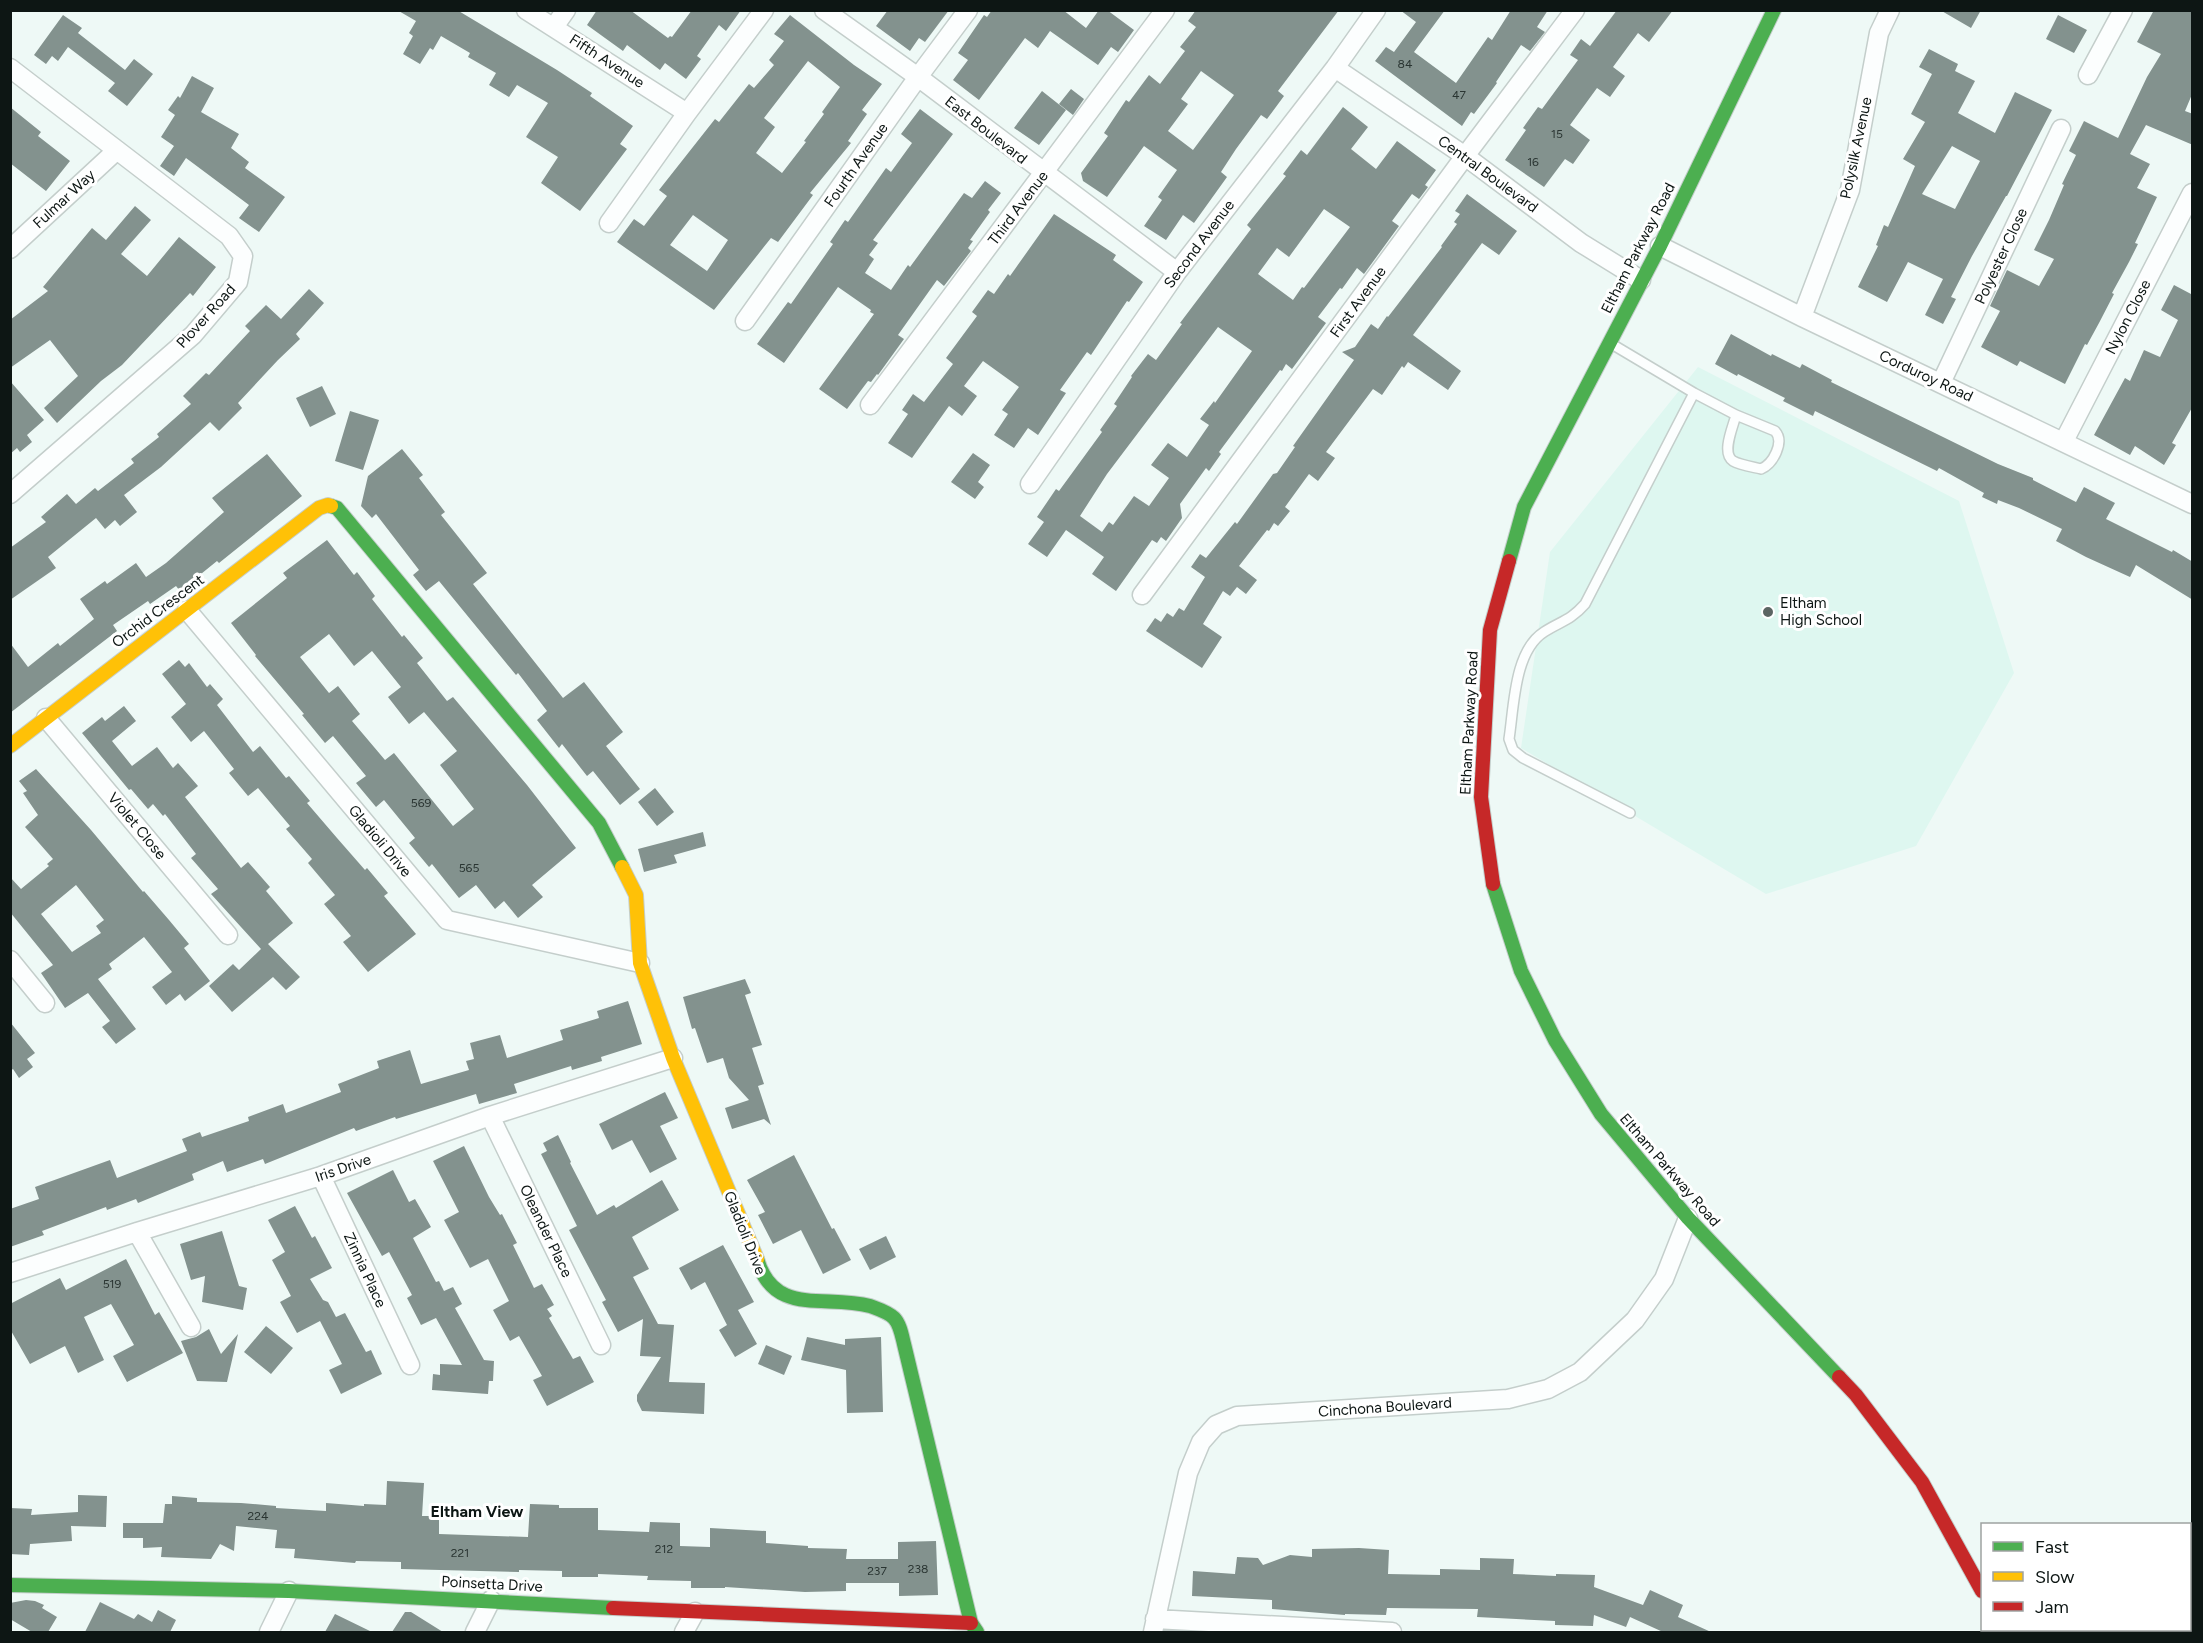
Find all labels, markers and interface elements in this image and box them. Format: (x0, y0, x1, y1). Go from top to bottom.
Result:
street label: Fifth Avenue (566, 30, 648, 92)
house number: 84 (1398, 57, 1413, 71)
house number: 47 (1452, 88, 1466, 102)
street label: East Boulevard (941, 92, 1031, 168)
street label: Polysilk Avenue (1836, 95, 1876, 201)
street label: Fourth Avenue (820, 119, 892, 211)
house number: 15 (1551, 127, 1563, 141)
street label: Central Boulevard (1434, 132, 1542, 216)
house number: 16 (1527, 155, 1539, 169)
street label: Fulmar Way (29, 166, 99, 232)
street label: Third Avenue (984, 167, 1052, 249)
street label: Eltham Parkway Road (1597, 180, 1679, 316)
street label: Second Avenue (1160, 196, 1238, 292)
street label: Polyester Close (1971, 205, 2031, 307)
street label: First Avenue (1326, 263, 1390, 341)
street label: Nylon Close (2101, 277, 2155, 357)
street label: Plover Road (173, 280, 239, 352)
street label: Corduroy Road (1876, 346, 1976, 406)
street label: Orchid Crescent (108, 570, 208, 651)
place label: Eltham High School (1780, 594, 1862, 629)
marker: Eltham High School (1761, 605, 1775, 619)
street label: Eltham Parkway Road (1456, 651, 1482, 795)
street label: Violet Close (104, 789, 170, 863)
house number: 569 (411, 796, 431, 810)
street label: Gladioli Drive (345, 801, 415, 881)
house number: 565 (459, 861, 479, 875)
street label: Eltham Parkway Road (1616, 1110, 1724, 1230)
street label: Iris Drive (313, 1150, 373, 1186)
street label: Oleander Place (516, 1182, 576, 1280)
street label: Gladioli Drive (720, 1189, 770, 1277)
street label: Zinnia Place (340, 1230, 390, 1310)
house number: 519 (103, 1277, 122, 1291)
street label: Cinchona Boulevard (1317, 1393, 1453, 1421)
district label: Eltham View (431, 1502, 524, 1521)
house number: 224 (248, 1509, 269, 1523)
legend (1981, 1523, 2191, 1631)
text: Fast (2035, 1536, 2069, 1558)
house number: 212 (655, 1542, 673, 1556)
house number: 221 (451, 1546, 469, 1560)
house number: 238 (908, 1562, 928, 1576)
house number: 237 (867, 1564, 887, 1578)
text: Slow (2035, 1566, 2074, 1588)
street label: Poinsetta Drive (441, 1572, 543, 1596)
text: Jam (2035, 1596, 2069, 1618)

